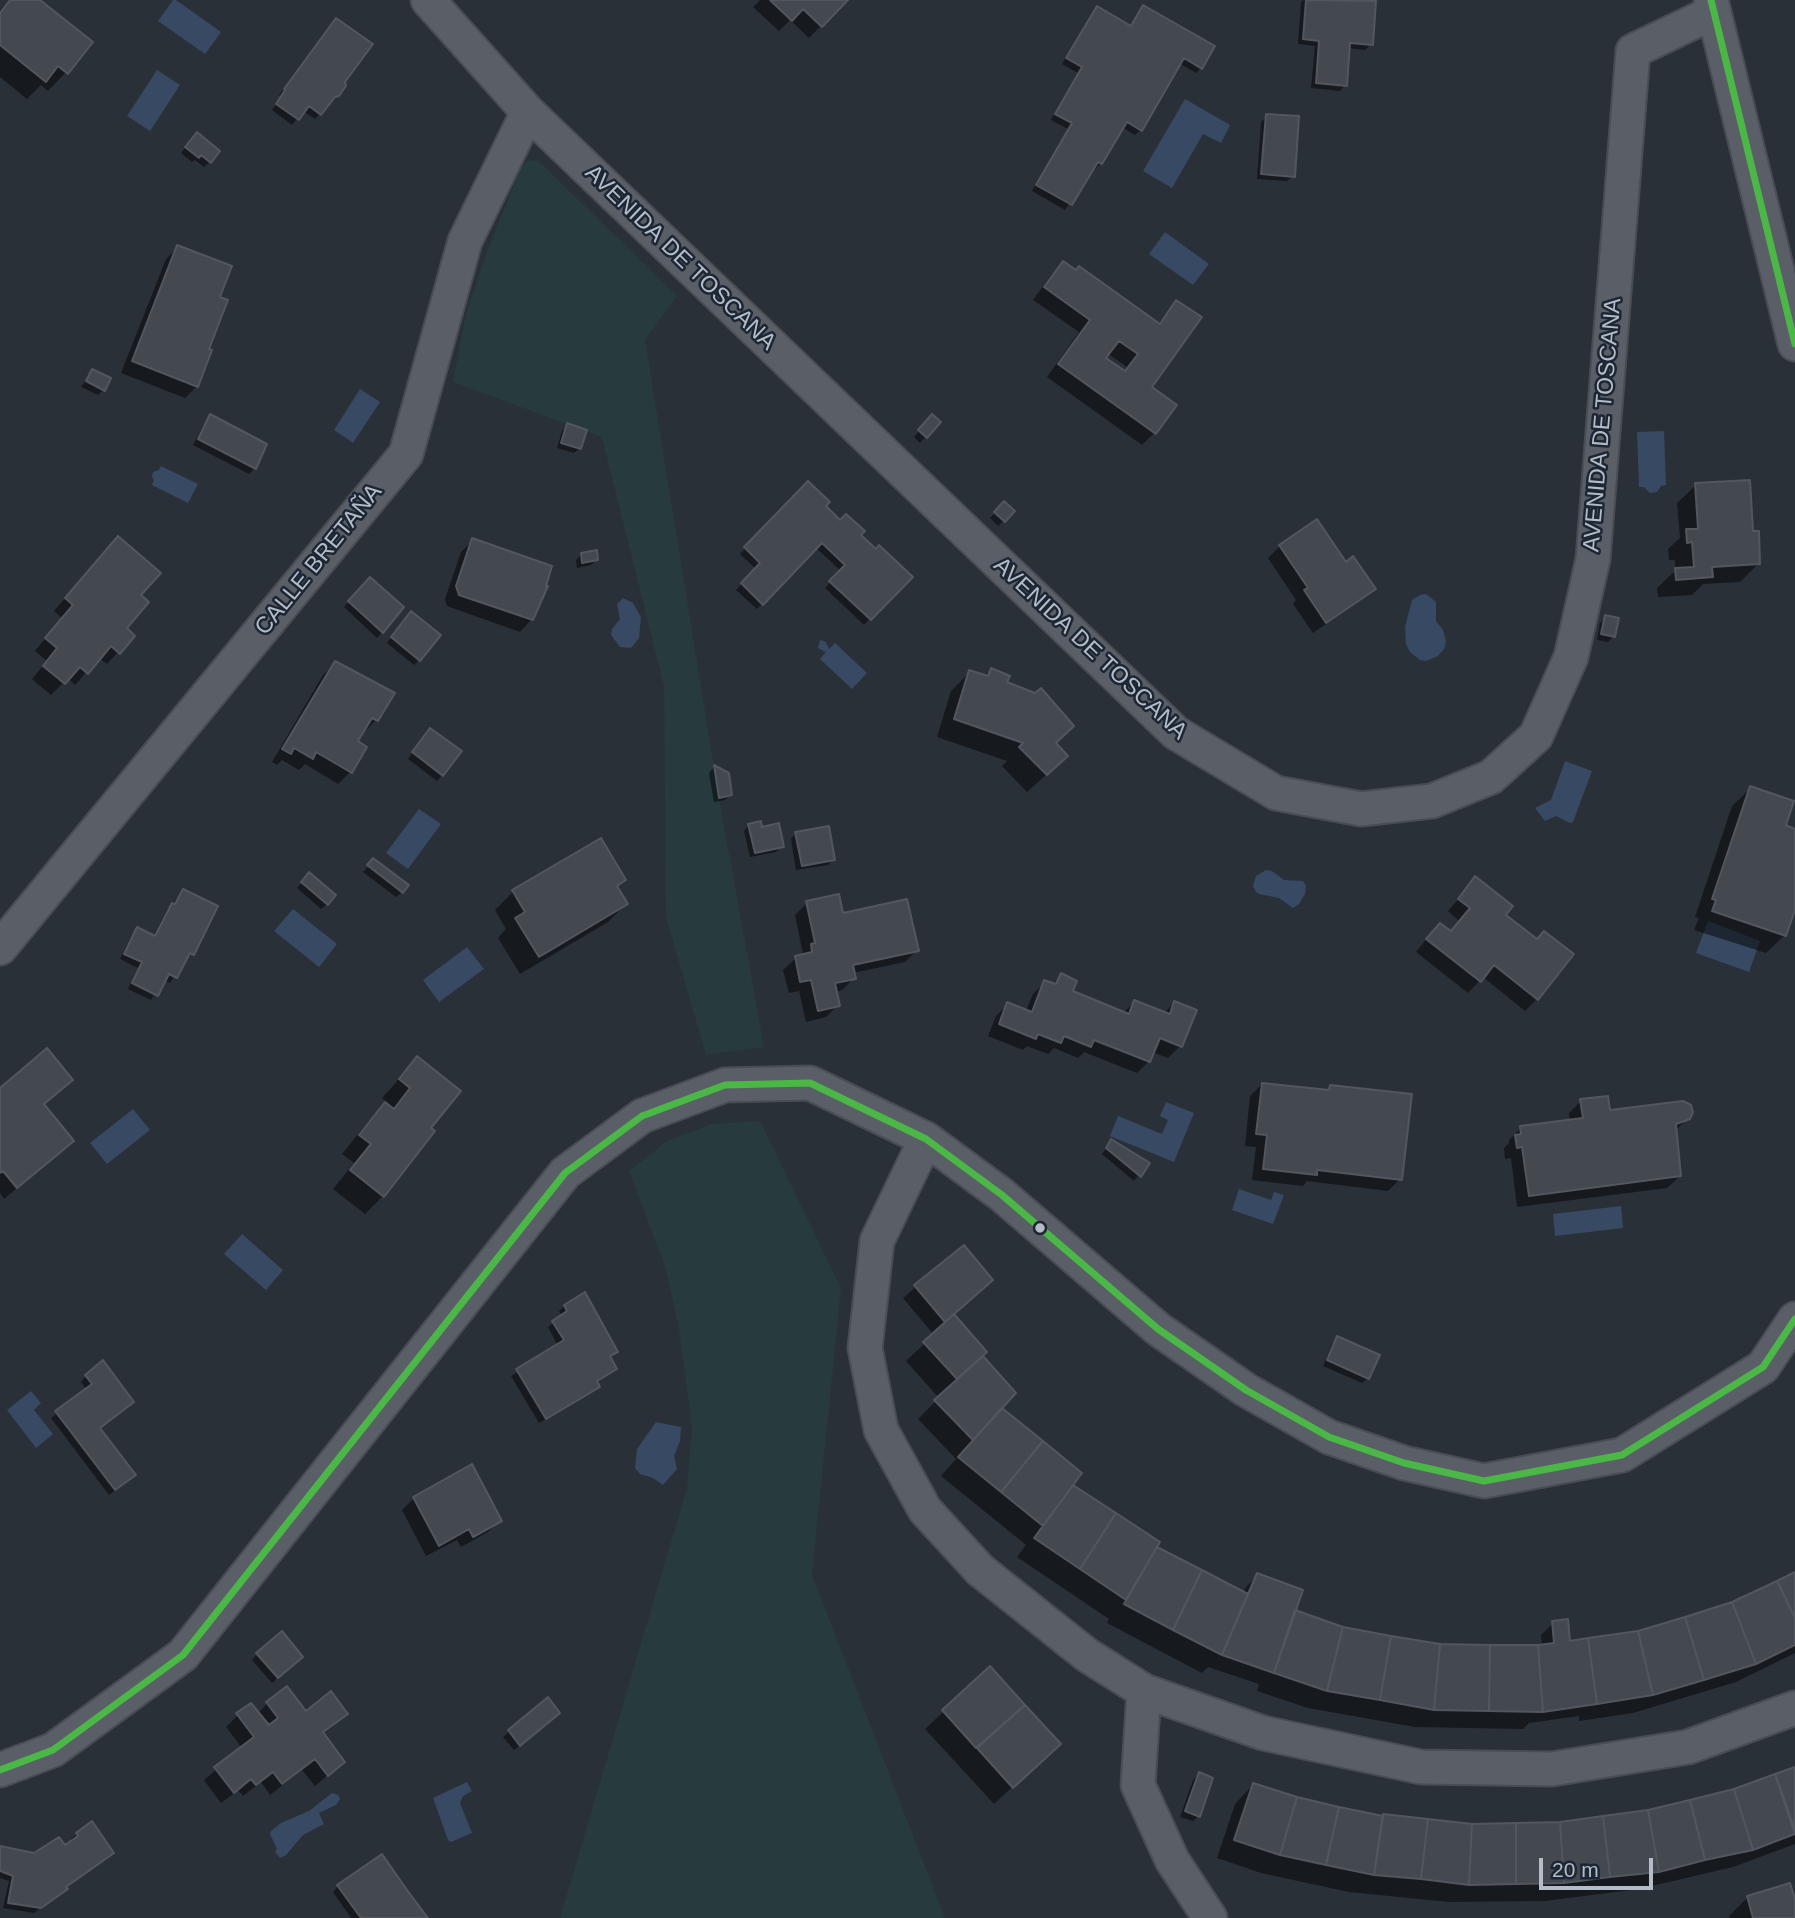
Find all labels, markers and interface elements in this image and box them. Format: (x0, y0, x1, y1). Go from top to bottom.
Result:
street label: AVENIDA DE TOSCANA (579, 160, 781, 356)
street label: AVENIDA DE TOSCANA (1578, 297, 1628, 553)
street label: CALLE BRETAÑA (250, 479, 388, 641)
street label: AVENIDA DE TOSCANA (987, 552, 1193, 746)
unlabelled marker (1033, 1221, 1047, 1235)
scale bar (1543, 1844, 1657, 1888)
text: 20 m (1552, 1858, 1599, 1881)

